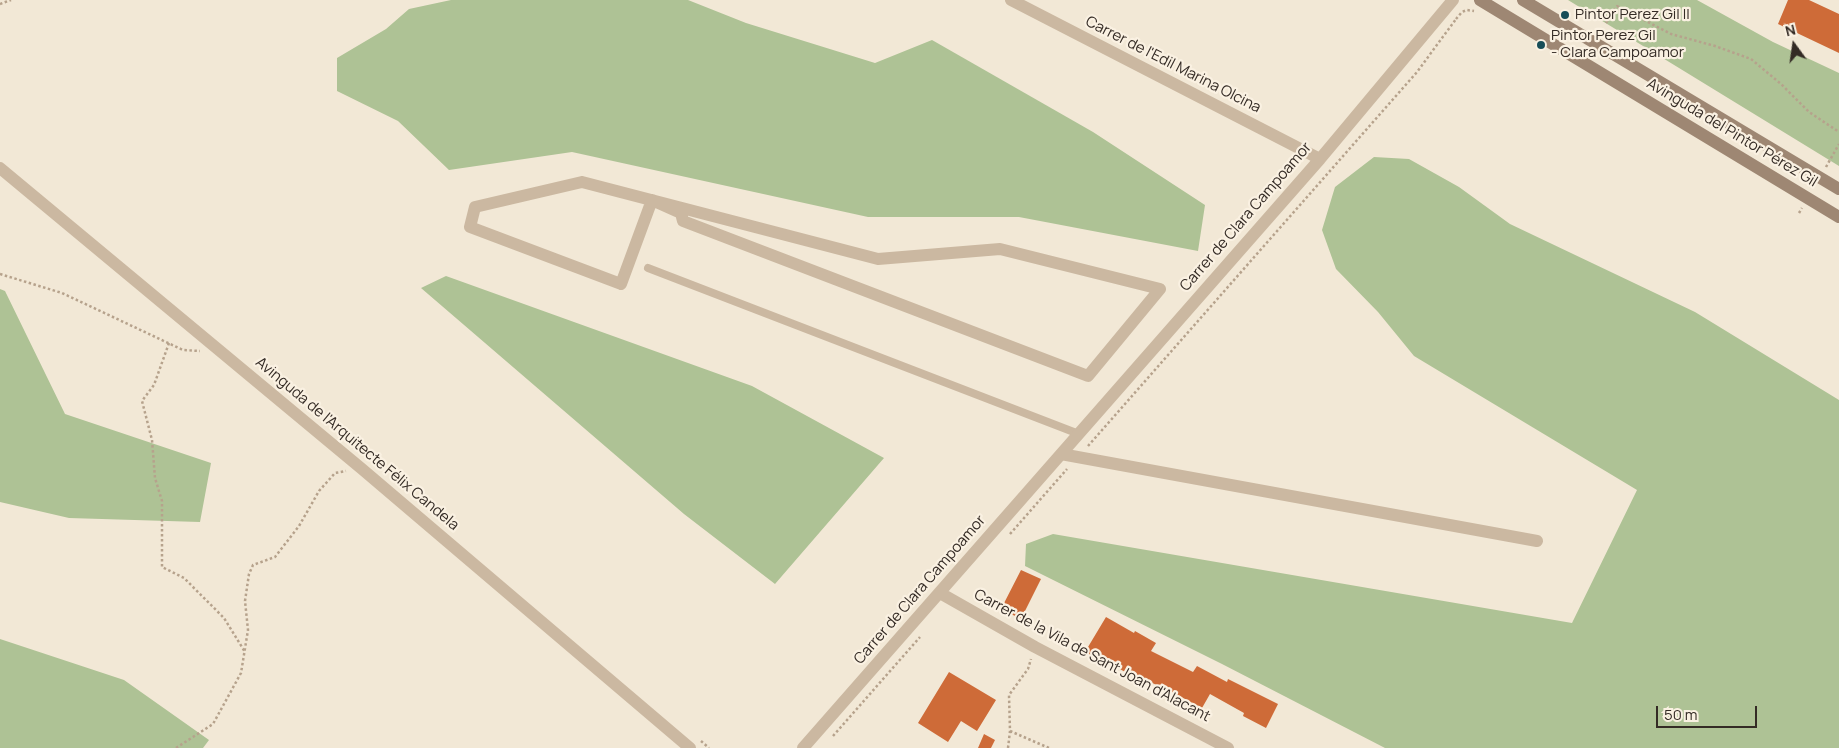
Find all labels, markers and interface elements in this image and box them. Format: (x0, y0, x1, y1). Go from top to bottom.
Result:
place label: Pintor Perez Gil II (1575, 6, 1690, 24)
marker: Pintor Perez Gil II (1559, 9, 1571, 21)
street label: Carrer de l'Edil Marina Olcina (1082, 13, 1264, 117)
north arrow (1769, 20, 1819, 70)
text: N (1783, 20, 1797, 40)
place label: Pintor Perez Gil - Clara Campoamor (1551, 27, 1684, 62)
marker: Pintor Perez Gil - Clara Campoamor (1535, 39, 1547, 51)
street label: Avinguda del Pintor Pérez Gil (1643, 75, 1821, 191)
street label: Carrer de Clara Campoamor (1176, 139, 1316, 295)
street label: Avinguda de l'Arquitecte Félix Candela (252, 354, 462, 534)
street label: Carrer de Clara Campoamor (850, 512, 990, 668)
street label: Carrer de la Vila de Sant Joan d'Alacant (971, 586, 1213, 726)
scale bar (1659, 696, 1760, 728)
text: 50 m (1664, 704, 1698, 725)

